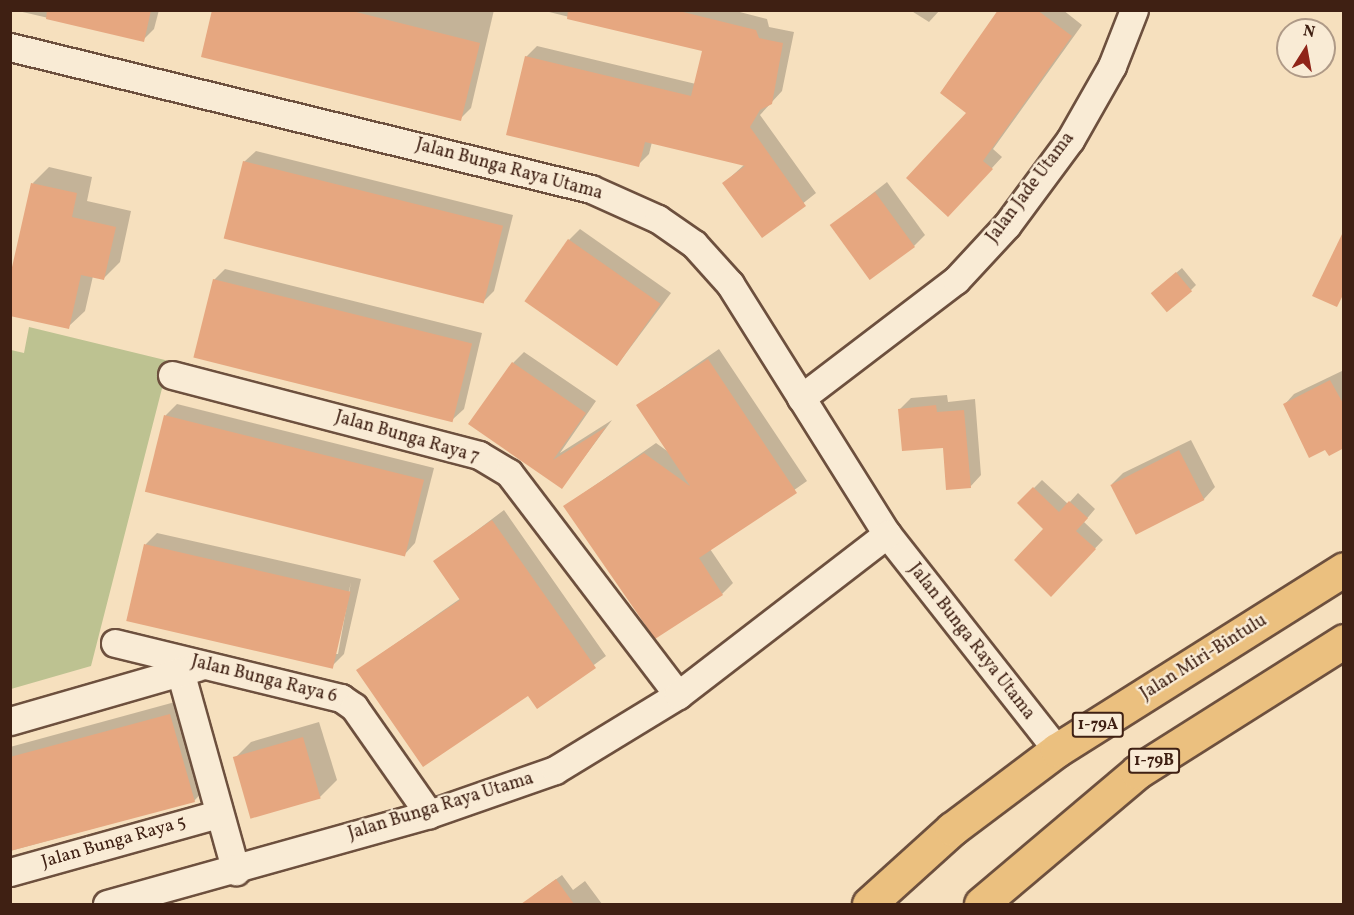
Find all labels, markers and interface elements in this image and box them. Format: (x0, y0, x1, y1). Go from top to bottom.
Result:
north arrow (1276, 18, 1336, 78)
text: N (1301, 20, 1317, 44)
street label: Jalan Jade Utama (982, 128, 1080, 248)
street label: Jalan Bunga Raya Utama (413, 135, 605, 205)
street label: Jalan Bunga Raya 7 (332, 407, 482, 469)
street label: Jalan Bunga Raya Utama (903, 559, 1039, 725)
street label: Jalan Miri-Bintulu (1137, 610, 1271, 706)
street label: Jalan Bunga Raya 6 (189, 651, 339, 709)
road number: 1-79A (1071, 712, 1125, 738)
road number: 1-79B (1127, 748, 1181, 774)
street label: Jalan Bunga Raya Utama (346, 768, 536, 846)
street label: Jalan Bunga Raya 5 (39, 812, 189, 874)

